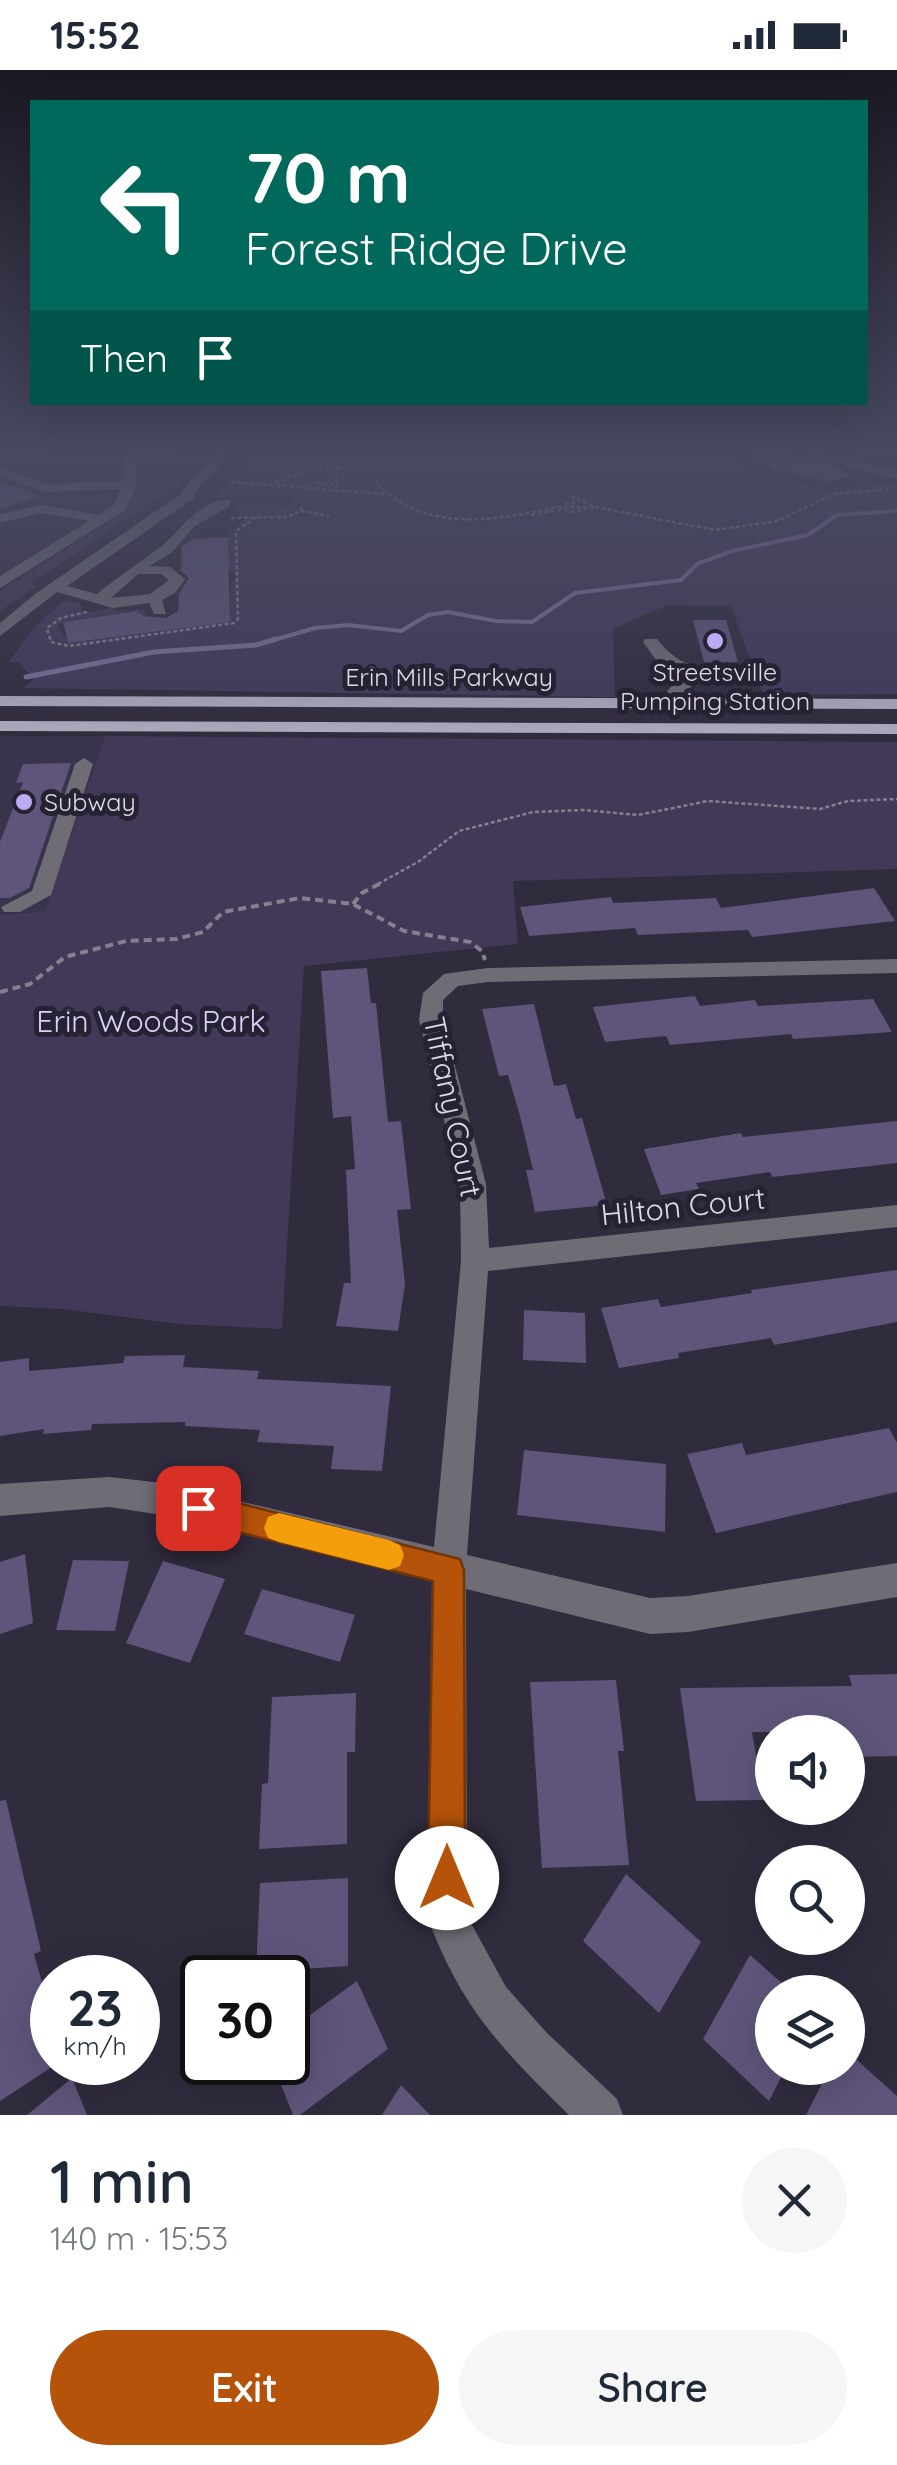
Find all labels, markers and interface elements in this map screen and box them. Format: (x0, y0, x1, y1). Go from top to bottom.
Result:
text: 15:52 (50, 11, 141, 59)
text: 70 m (245, 133, 411, 221)
icon: left (80, 140, 210, 270)
text: Forest Ridge Drive (245, 220, 628, 276)
icon: arrive (188, 330, 243, 385)
text: Then (80, 334, 168, 382)
marker: Streetsville Pumping Station (704, 630, 726, 652)
place label: Streetsville Pumping Station (620, 656, 810, 716)
street label: Erin Mills Parkway (345, 661, 553, 692)
place label: Subway (44, 786, 136, 817)
marker: Subway (13, 791, 35, 813)
park label: Erin Woods Park (36, 1002, 266, 1040)
street label: Tiffany Court (415, 1013, 491, 1200)
street label: Hilton Court (599, 1178, 767, 1234)
pin (156, 1466, 241, 1551)
icon: arrive (171, 1481, 226, 1536)
map controls (755, 1715, 865, 2085)
button: sound (755, 1715, 865, 1825)
position arrow (395, 1826, 499, 1930)
button: search (755, 1845, 865, 1955)
speed limit sign: 30 (180, 1955, 310, 2085)
button: layers (755, 1975, 865, 2085)
text: 23 (67, 1976, 123, 2039)
text: km/h (63, 2030, 127, 2061)
text: 1 min (50, 2143, 194, 2218)
button: close (742, 2148, 847, 2253)
text: 140 m · 15:53 (50, 2218, 228, 2258)
button: Exit (50, 2330, 439, 2445)
button: Share (459, 2330, 847, 2445)

